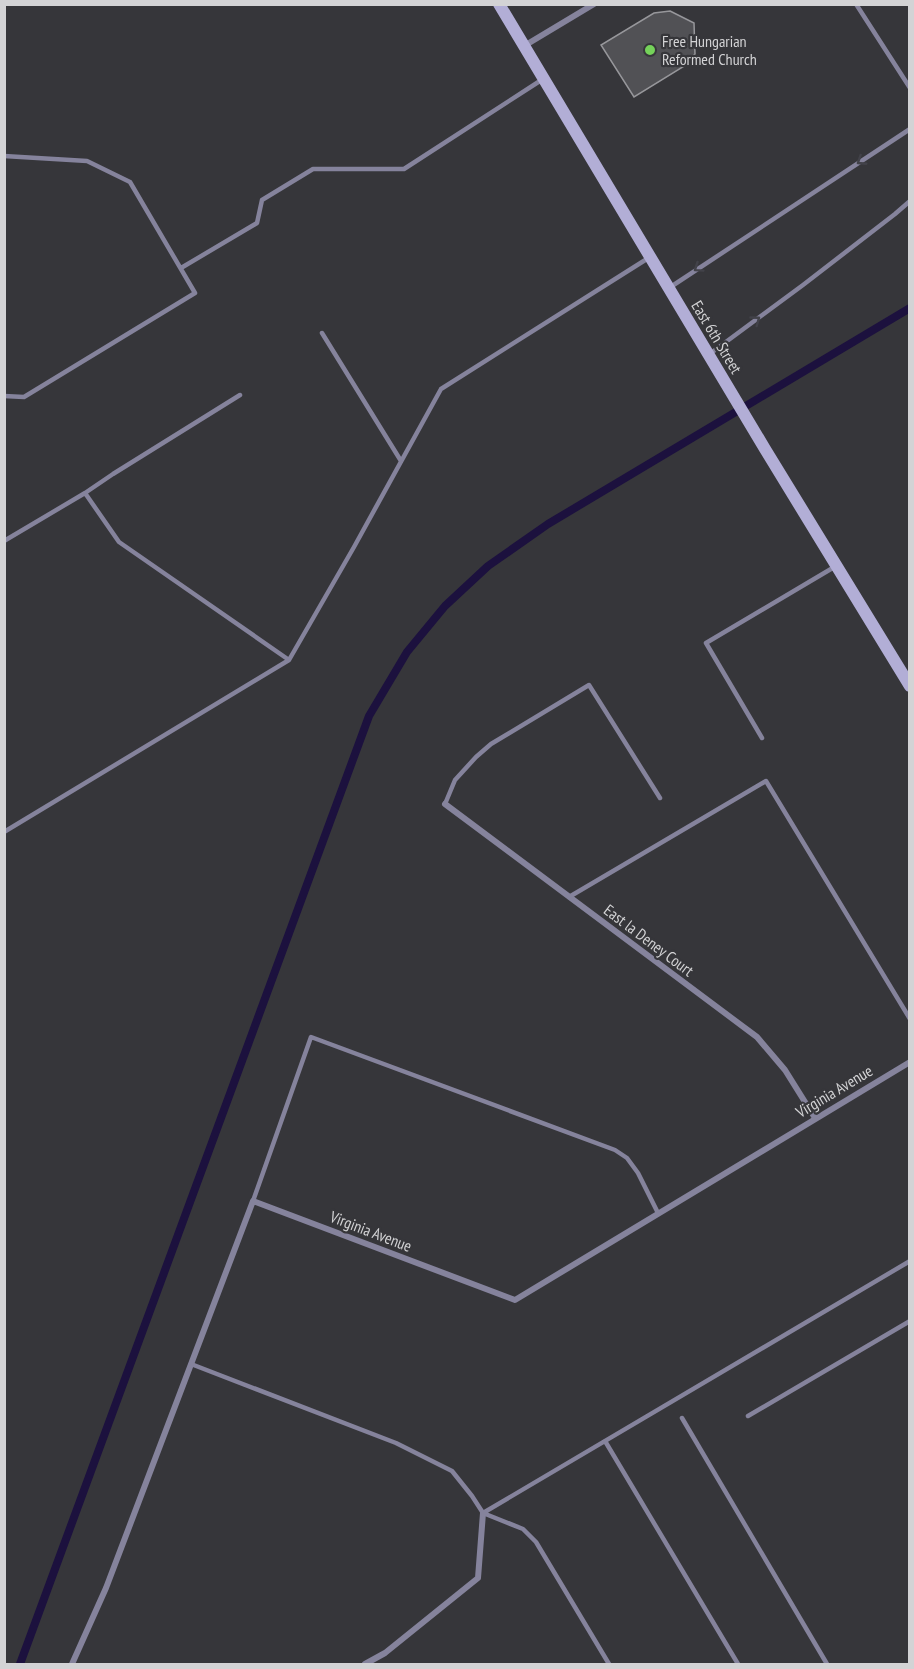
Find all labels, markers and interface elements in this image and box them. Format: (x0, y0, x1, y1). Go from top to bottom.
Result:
place label: Free Hungarian Reformed Church (662, 31, 757, 69)
marker: Free Hungarian Reformed Church (643, 43, 657, 57)
one-way arrow (856, 154, 867, 165)
one-way arrow (693, 261, 704, 272)
street label: East 6th Street (687, 297, 747, 378)
one-way arrow (749, 316, 760, 327)
street label: East la Deney Court (600, 900, 698, 981)
street label: Virginia Avenue (791, 1060, 876, 1122)
street label: Virginia Avenue (326, 1206, 415, 1256)

